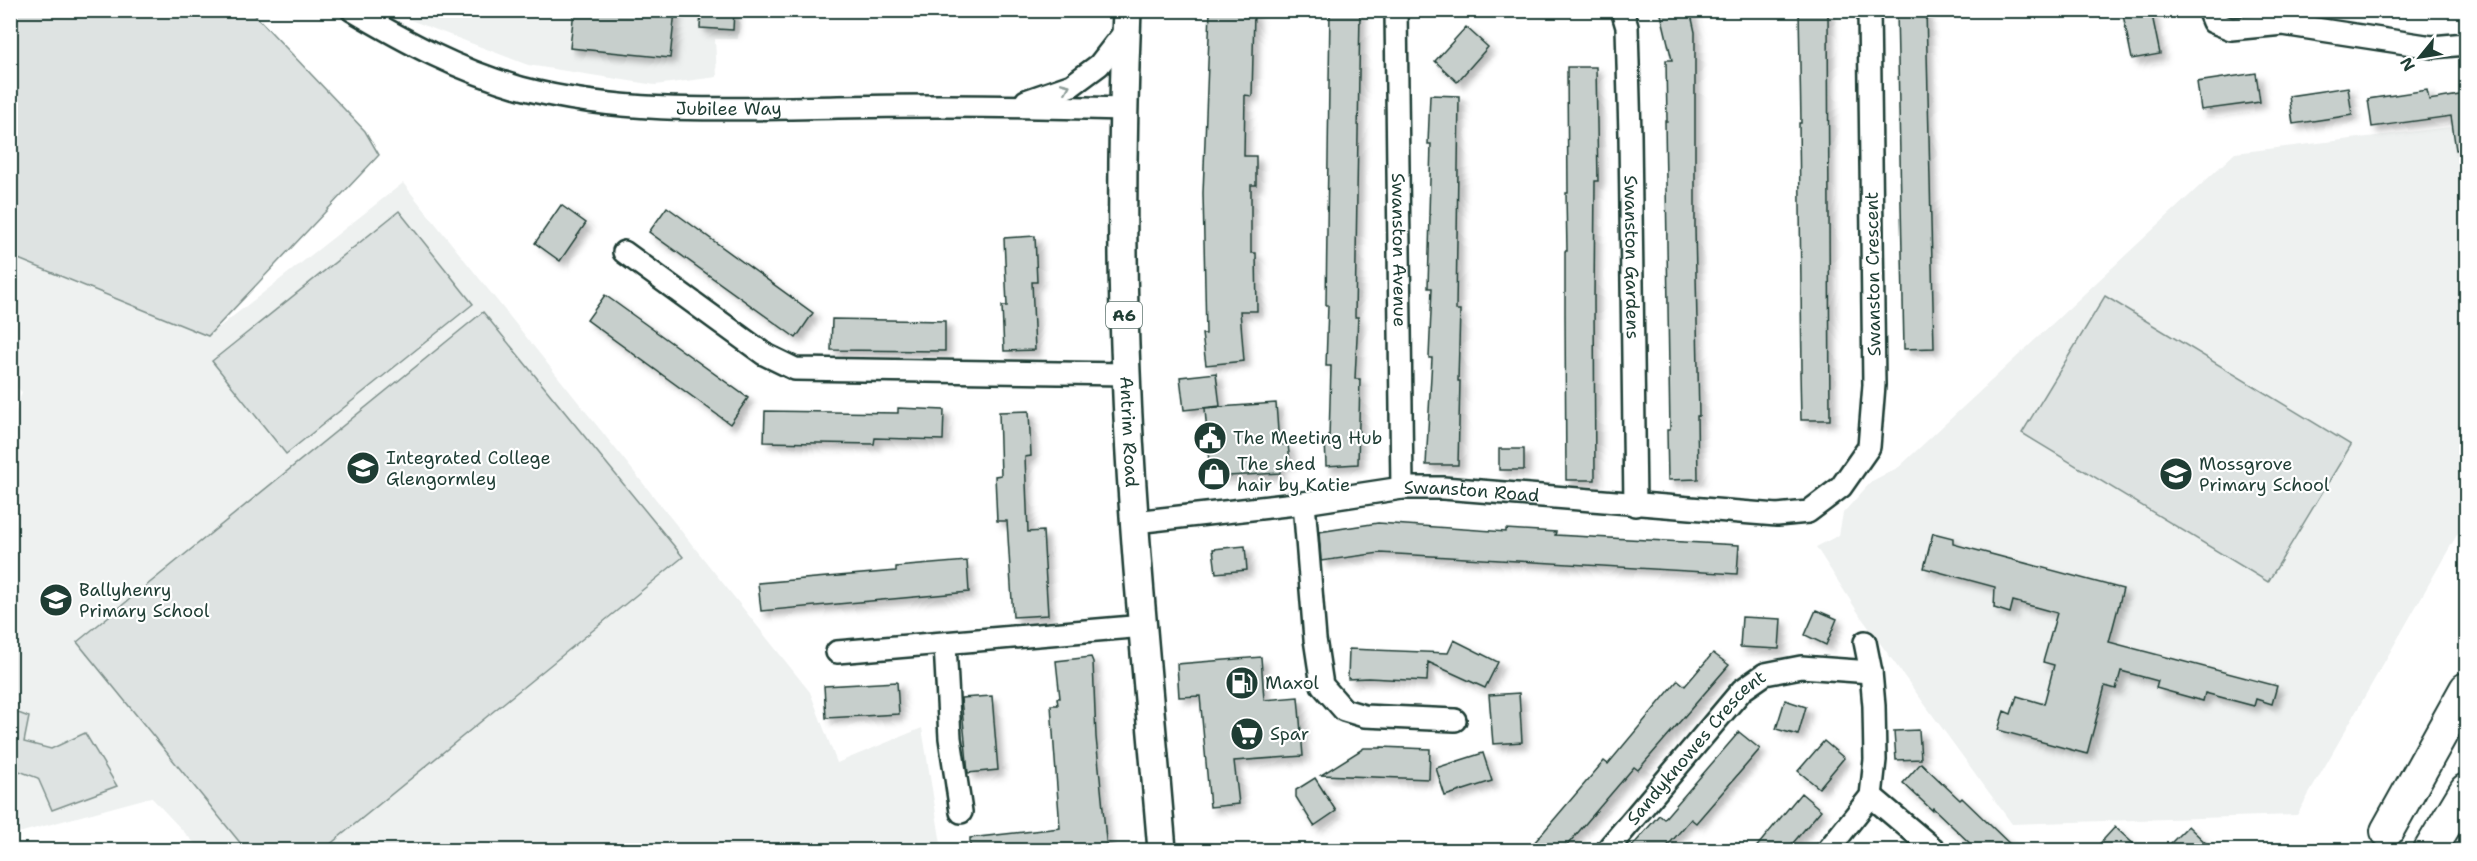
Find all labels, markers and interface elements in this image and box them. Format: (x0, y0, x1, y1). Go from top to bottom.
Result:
north arrow (2390, 27, 2450, 87)
text: N (2395, 54, 2420, 75)
one-way arrow (1060, 82, 1071, 94)
street label: Jubilee Way (675, 96, 782, 121)
street label: Swanston Avenue (1386, 173, 1412, 327)
street label: Swanston Gardens (1619, 175, 1645, 339)
street label: Swanston Crescent (1860, 191, 1886, 356)
road number: A6 (1106, 302, 1142, 328)
street label: Antrim Road (1114, 376, 1144, 488)
public building icon: The Meeting Hub (1192, 420, 1228, 456)
place label: The Meeting Hub (1233, 426, 1382, 450)
place label: Integrated College Glengormley (386, 446, 551, 491)
school or university icon: Integrated College Glengormley (345, 450, 381, 486)
place label: The shed hair by Katie (1237, 452, 1350, 497)
place label: Mossgrove Primary School (2199, 452, 2330, 497)
shop icon: The shed hair by Katie (1196, 456, 1232, 492)
school or university icon: Mossgrove Primary School (2158, 456, 2194, 492)
street label: Swanston Road (1404, 476, 1540, 508)
place label: Ballyhenry Primary School (79, 578, 210, 623)
school or university icon: Ballyhenry Primary School (38, 582, 74, 618)
fuel station icon: Maxol (1224, 665, 1260, 701)
street label: Sandyknowes Crescent (1621, 665, 1771, 830)
place label: Maxol (1265, 671, 1320, 695)
supermarket icon: Spar (1229, 716, 1265, 752)
place label: Spar (1270, 722, 1309, 746)

